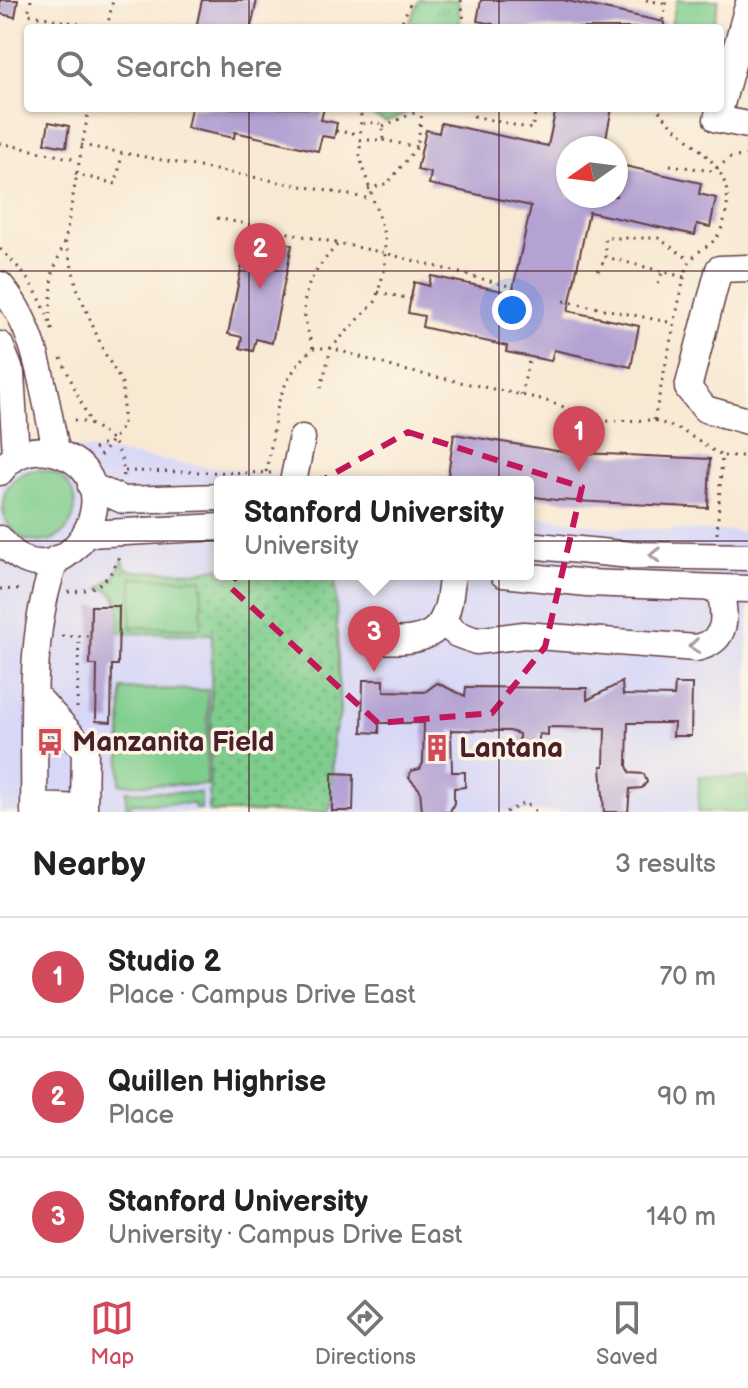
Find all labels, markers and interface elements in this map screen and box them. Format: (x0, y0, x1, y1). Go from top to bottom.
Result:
search box (24, 24, 724, 112)
icon: search (52, 46, 96, 90)
text: Search here (116, 50, 282, 86)
north arrow (556, 136, 628, 208)
pin: 2 (234, 223, 286, 289)
your location (492, 290, 532, 330)
pin: 1 (553, 406, 605, 472)
popup (214, 476, 534, 580)
text: Stanford University (244, 495, 504, 531)
text: University (244, 531, 359, 562)
one-way arrow (648, 546, 661, 564)
pin: 3 (348, 606, 400, 672)
one-way arrow (687, 637, 700, 654)
place label: Manzanita Field (72, 726, 274, 759)
bus stop icon: Manzanita Field (35, 727, 65, 757)
place label: Lantana (459, 732, 563, 765)
building icon: Lantana (422, 733, 452, 763)
text: Nearby (32, 844, 146, 885)
text: 3 results (615, 849, 716, 880)
text: Studio 2 (108, 944, 221, 980)
text: 1 (53, 962, 63, 993)
text: 70 m (659, 962, 716, 993)
text: Place · Campus Drive East (108, 980, 416, 1011)
text: Quillen Highrise (108, 1064, 326, 1100)
text: 2 (50, 1082, 66, 1113)
text: 90 m (657, 1082, 716, 1113)
text: Place (108, 1100, 174, 1131)
text: Stanford University (108, 1184, 368, 1220)
text: 3 (50, 1202, 66, 1233)
text: 140 m (646, 1202, 716, 1233)
text: University · Campus Drive East (108, 1220, 463, 1251)
tab: Map (90, 1296, 134, 1371)
tab: Directions (315, 1296, 416, 1371)
tab: Saved (596, 1296, 658, 1371)

